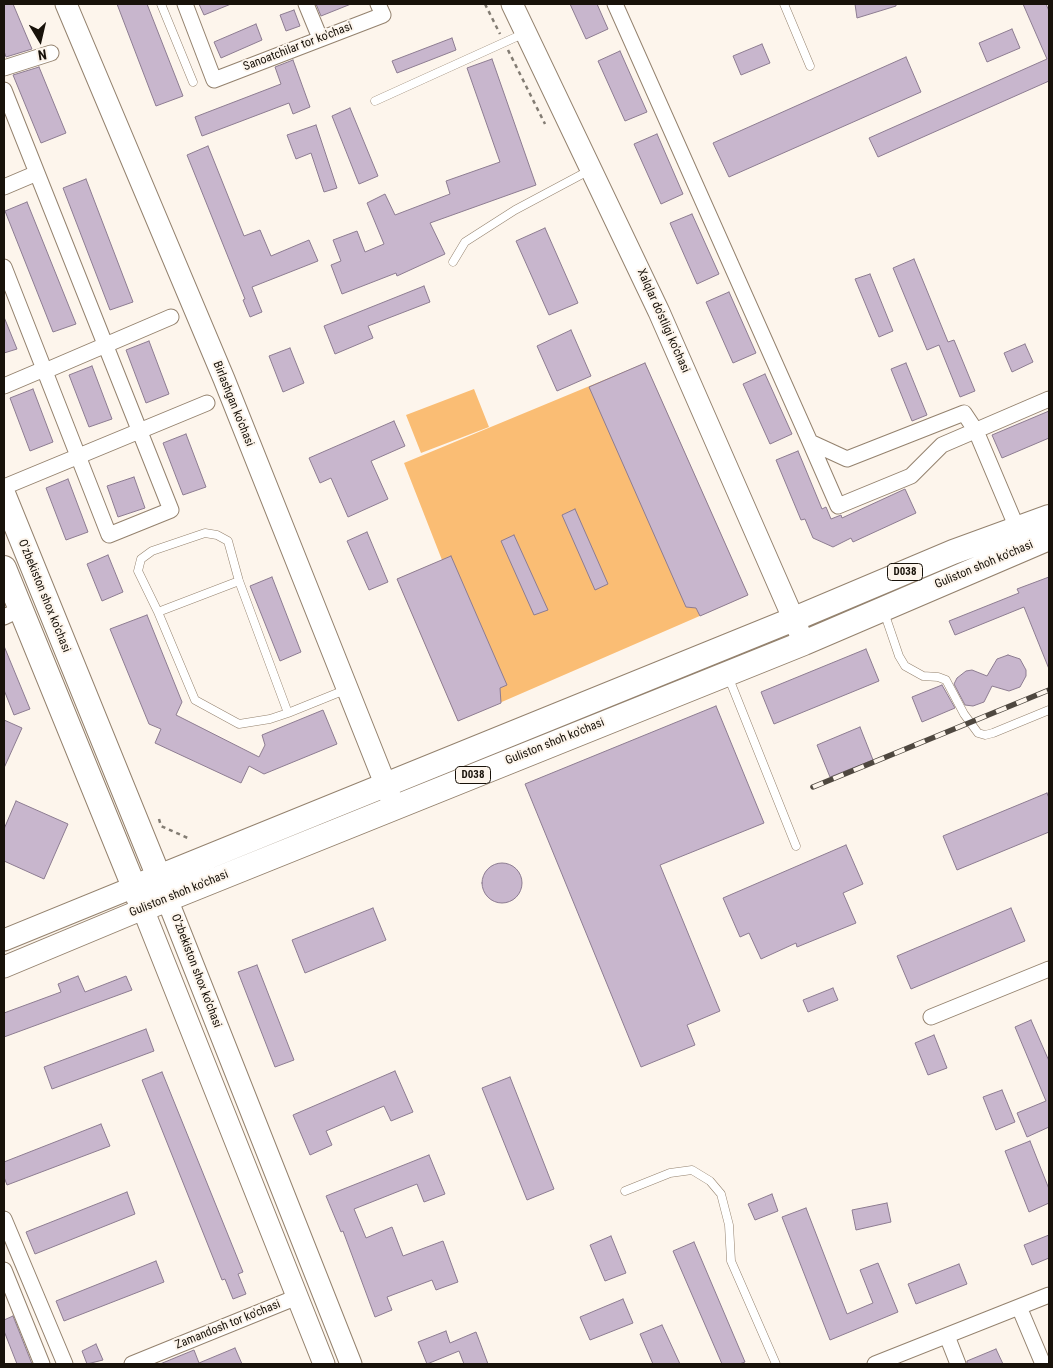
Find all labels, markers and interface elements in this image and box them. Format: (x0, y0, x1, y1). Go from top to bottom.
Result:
north arrow (15, 15, 65, 65)
street label: Sanoatchilar tor ko'chasi (241, 20, 355, 74)
text: N (37, 46, 48, 63)
street label: Xalqlar do'stligi ko'chasi (634, 267, 692, 375)
street label: Birlashgan ko'chasi (209, 359, 257, 449)
street label: O'zbekiston shox ko'chasi (15, 537, 73, 655)
street label: Guliston shoh ko'chasi (933, 538, 1035, 592)
road number: D038 (888, 564, 922, 580)
street label: Guliston shoh ko'chasi (503, 716, 607, 768)
road number: D038 (456, 766, 490, 784)
street label: Guliston shoh ko'chasi (127, 868, 231, 920)
street label: O'zbekiston shox ko'chasi (168, 912, 224, 1030)
street label: Zamandosh tor ko'chasi (173, 1297, 283, 1353)

